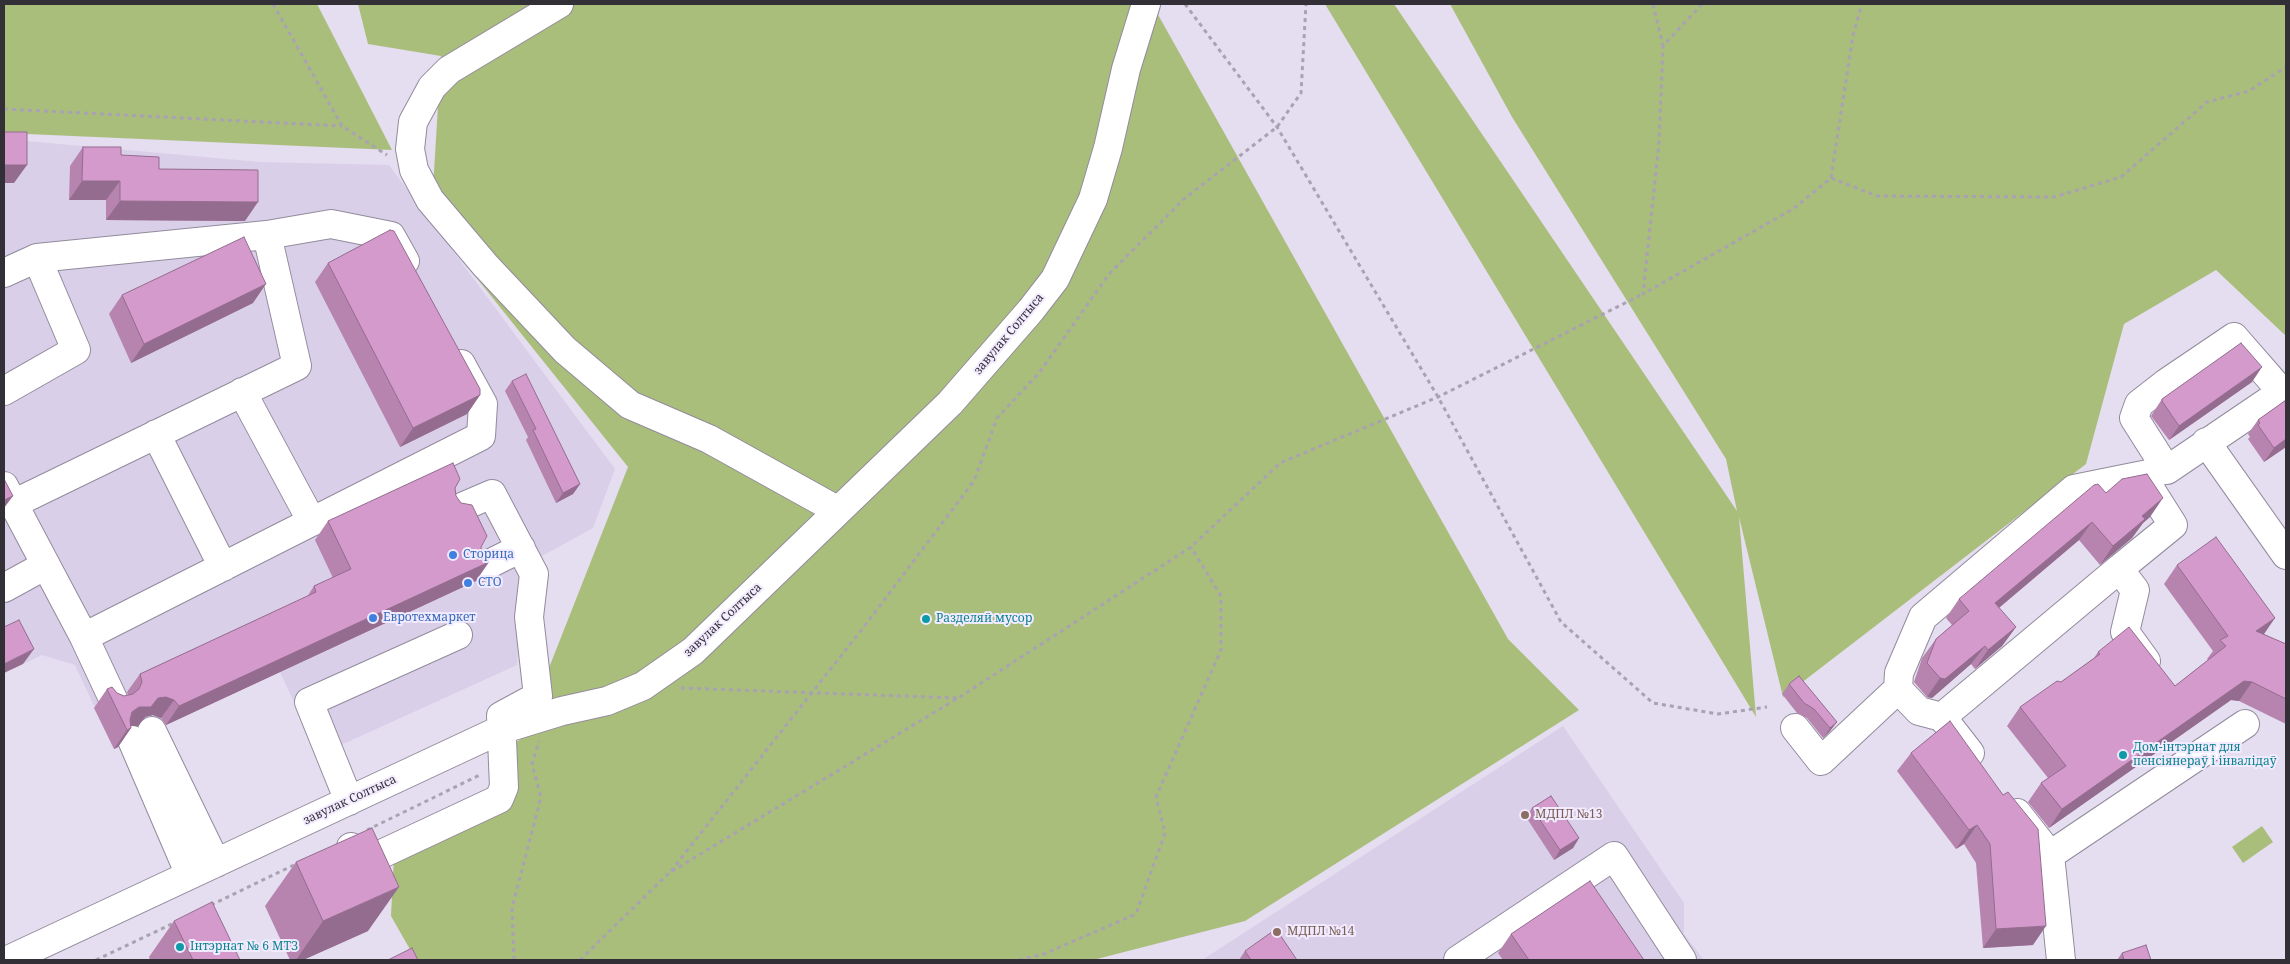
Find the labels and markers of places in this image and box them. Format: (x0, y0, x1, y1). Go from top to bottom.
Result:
place label: Сторица (463, 548, 514, 562)
marker: Сторица (447, 549, 459, 561)
place label: СТО (478, 576, 502, 590)
marker: СТО (462, 577, 474, 589)
place label: Евротехмаркет (383, 611, 476, 625)
marker: Евротехмаркет (367, 612, 379, 624)
place label: Разделяй мусор (936, 612, 1032, 626)
marker: Разделяй мусор (920, 613, 932, 625)
place label: Дом-інтэрнат для пенсіянераў і інвалідаў (2133, 741, 2277, 769)
marker: Дом-інтэрнат для пенсіянераў і інвалідаў (2117, 749, 2129, 761)
place label: МДПЛ №13 (1535, 808, 1602, 822)
marker: МДПЛ №13 (1519, 809, 1531, 821)
place label: МДПЛ №14 (1287, 925, 1354, 939)
marker: МДПЛ №14 (1271, 926, 1283, 938)
place label: Інтэрнат № 6 МТЗ (190, 940, 298, 954)
marker: Інтэрнат № 6 МТЗ (174, 941, 186, 953)

